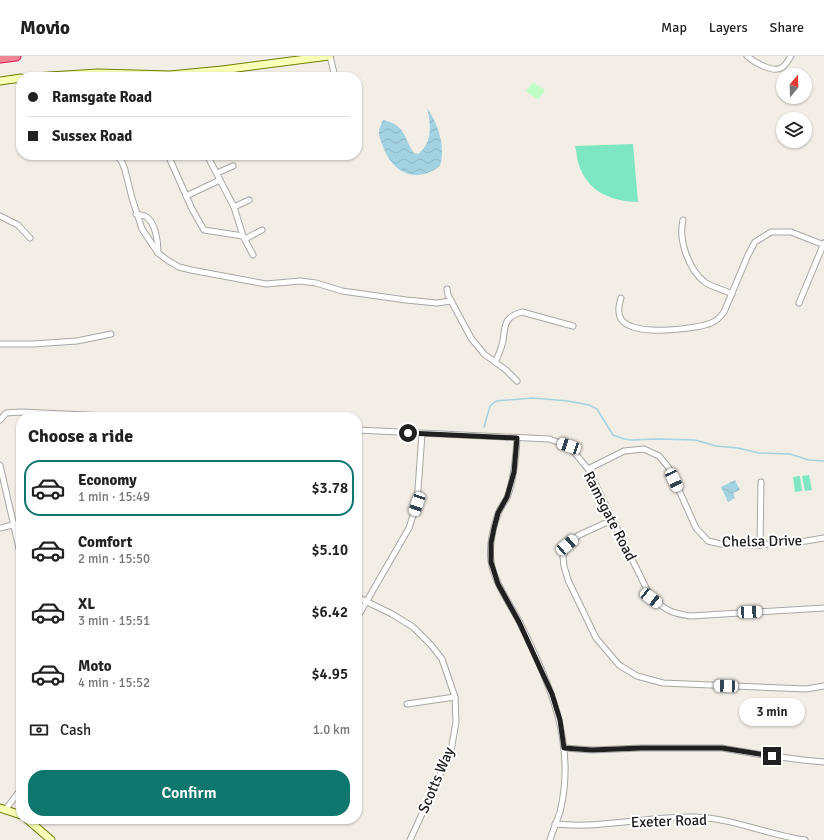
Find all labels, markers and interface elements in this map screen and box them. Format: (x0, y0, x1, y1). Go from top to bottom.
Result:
text: Movio (20, 16, 70, 40)
text: Map (661, 19, 687, 36)
text: Layers (709, 19, 748, 36)
text: Share (770, 19, 804, 36)
north arrow (776, 68, 812, 104)
map controls (776, 68, 812, 148)
text: Ramsgate Road (52, 88, 152, 106)
button: layers (776, 112, 812, 148)
text: Sussex Road (52, 127, 132, 145)
route start (399, 424, 417, 442)
text: Choose a ride (28, 425, 133, 447)
car (556, 436, 582, 456)
car (663, 467, 685, 493)
street label: Ramsgate Road (580, 468, 640, 564)
icon: car (30, 470, 66, 506)
text: Economy (78, 471, 137, 489)
text: $3.78 (311, 479, 348, 497)
text: 1 min · 15:49 (78, 489, 150, 505)
car (407, 491, 427, 517)
street label: Chelsa Drive (722, 531, 802, 551)
icon: car (30, 532, 66, 568)
text: Comfort (78, 533, 132, 551)
car (554, 533, 580, 557)
text: $5.10 (311, 541, 348, 559)
text: 2 min · 15:50 (78, 551, 150, 567)
car (638, 586, 664, 610)
icon: car (30, 594, 66, 630)
text: XL (78, 595, 95, 613)
text: $6.42 (311, 603, 348, 621)
car (738, 605, 762, 619)
text: 3 min · 15:51 (78, 613, 150, 629)
icon: car (30, 656, 66, 692)
text: Moto (78, 657, 112, 675)
text: $4.95 (311, 665, 348, 683)
text: 4 min · 15:52 (78, 675, 150, 691)
car (714, 680, 738, 692)
callout: 3 min (739, 698, 805, 726)
text: 3 min (756, 704, 788, 720)
icon: cash (28, 719, 50, 741)
text: Cash (60, 721, 91, 739)
text: 1.0 km (313, 722, 350, 738)
street label: Scotts Way (414, 744, 458, 816)
route end (763, 747, 781, 765)
button: Confirm (28, 770, 350, 816)
street label: Exeter Road (631, 811, 707, 831)

